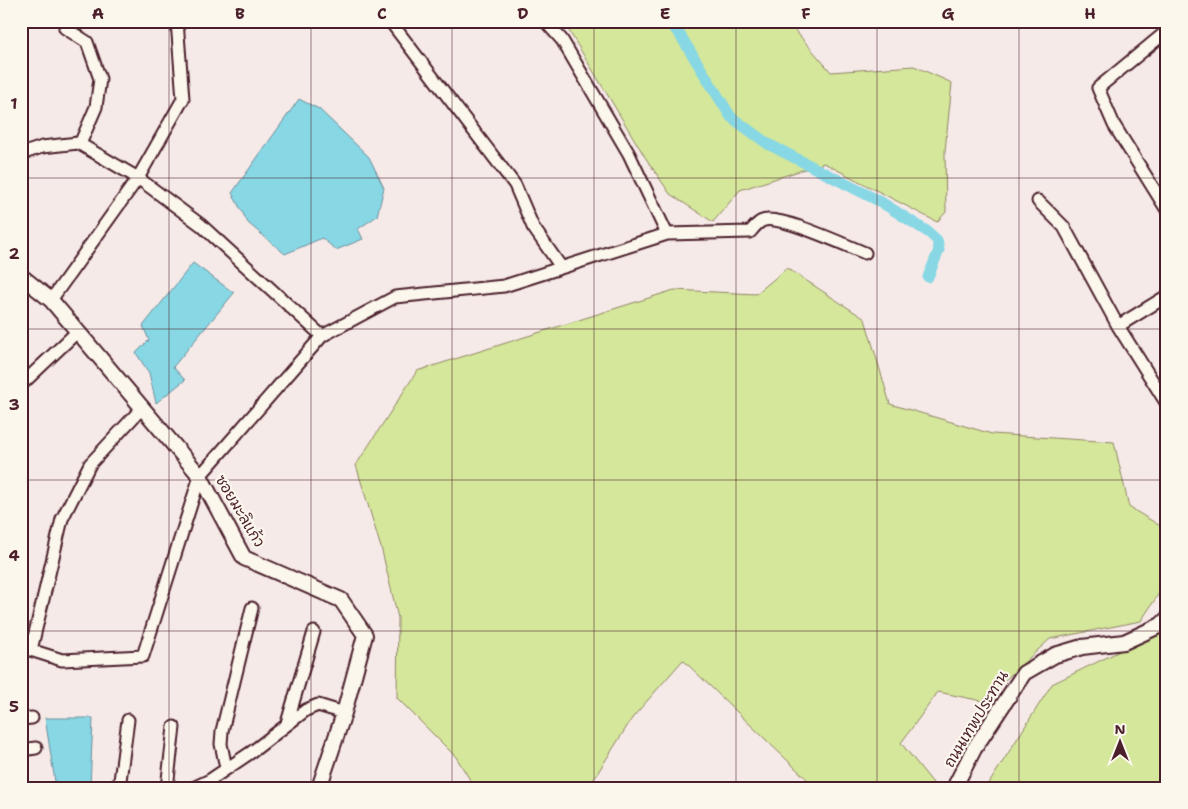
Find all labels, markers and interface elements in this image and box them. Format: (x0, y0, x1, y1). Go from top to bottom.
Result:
text: A (92, 3, 104, 24)
text: B (235, 3, 245, 24)
text: C (377, 3, 387, 24)
text: D (517, 3, 529, 24)
text: E (660, 3, 670, 24)
text: F (801, 3, 811, 24)
text: G (942, 3, 955, 24)
text: H (1084, 3, 1096, 24)
text: 1 (10, 93, 18, 114)
text: 2 (8, 243, 20, 264)
text: 3 (8, 394, 20, 415)
street label: ซอยมะลิแก้ว (211, 471, 269, 551)
text: 4 (8, 545, 20, 566)
street label: ถนนเทพประทาน (939, 667, 1013, 771)
text: 5 (9, 696, 19, 717)
north arrow (1096, 716, 1146, 766)
text: N (1114, 720, 1126, 738)

